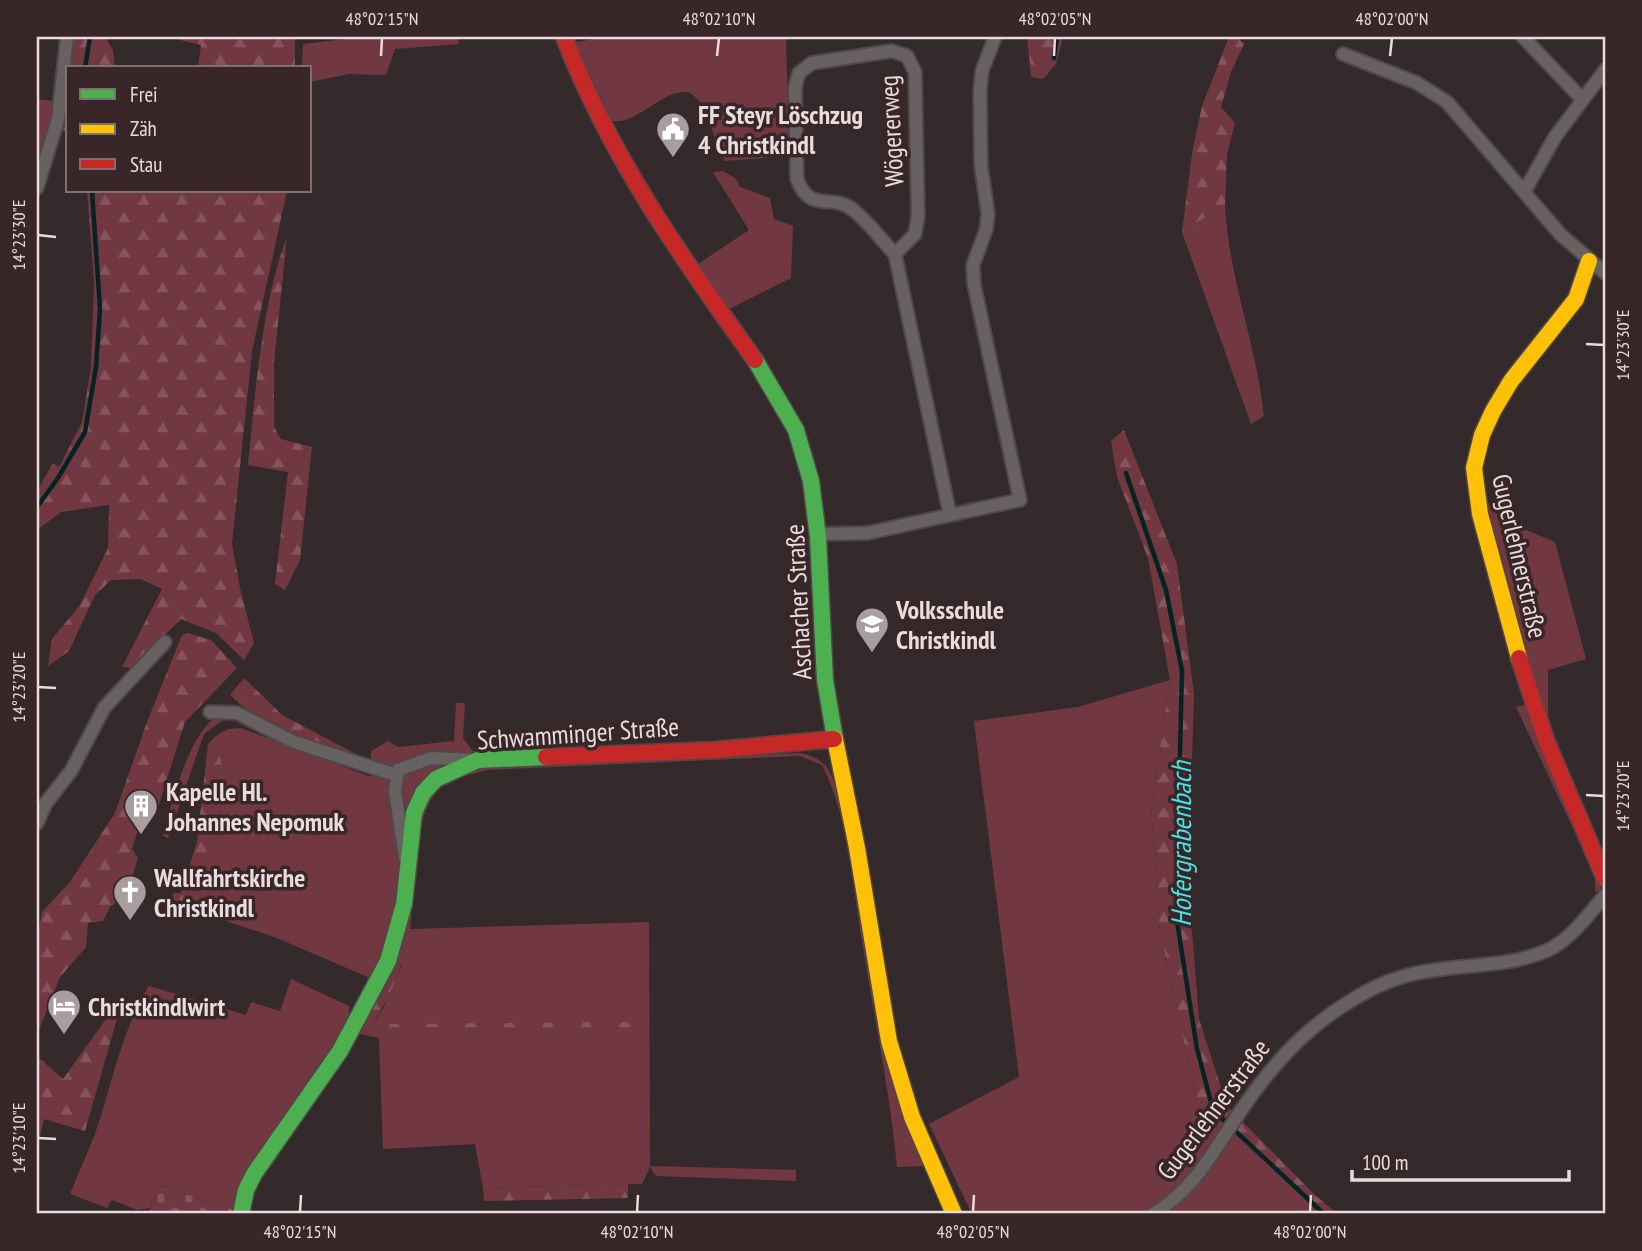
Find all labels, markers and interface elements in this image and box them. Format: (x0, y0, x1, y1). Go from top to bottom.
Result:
text: 48°02'15"N (346, 7, 418, 30)
text: 48°02'10"N (683, 7, 755, 30)
text: 48°02'05"N (1019, 7, 1091, 30)
text: 48°02'00"N (1356, 7, 1428, 30)
legend (66, 66, 312, 192)
street label: Wögererweg (872, 74, 910, 188)
text: Frei (130, 81, 158, 108)
place label: FF Steyr Löschzug 4 Christkindl (698, 98, 863, 161)
public building icon: FF Steyr Löschzug 4 Christkindl (654, 110, 692, 159)
text: Zäh (130, 115, 157, 142)
text: Stau (130, 151, 162, 178)
text: 14°23'30"E (7, 200, 30, 270)
text: 14°23'30"E (1611, 310, 1634, 380)
street label: Gugerlehnerstraße (1485, 471, 1555, 641)
street label: Aschacher Straße (777, 524, 819, 680)
place label: Volksschule Christkindl (895, 593, 1004, 656)
school or university icon: Volksschule Christkindl (853, 605, 891, 654)
text: 14°23'20"E (7, 652, 30, 722)
street label: Schwamminger Straße (476, 709, 680, 757)
water label: Hofergrabenbach (1162, 759, 1199, 927)
text: 14°23'20"E (1611, 761, 1634, 831)
place label: Kapelle Hl. Johannes Nepomuk (165, 775, 345, 838)
building icon: Kapelle Hl. Johannes Nepomuk (122, 787, 160, 836)
place label: Wallfahrtskirche Christkindl (153, 861, 305, 924)
church icon: Wallfahrtskirche Christkindl (111, 873, 149, 922)
hotel icon: Christkindlwirt (45, 987, 83, 1036)
place label: Christkindlwirt (88, 990, 225, 1023)
street label: Gugerlehnerstraße (1149, 1032, 1277, 1186)
text: 14°23'10"E (7, 1103, 30, 1173)
scale bar (1352, 1139, 1568, 1183)
text: 100 m (1362, 1149, 1408, 1176)
text: 48°02'15"N (264, 1220, 336, 1243)
text: 48°02'10"N (601, 1220, 673, 1243)
text: 48°02'05"N (937, 1220, 1009, 1243)
text: 48°02'00"N (1274, 1220, 1346, 1243)

